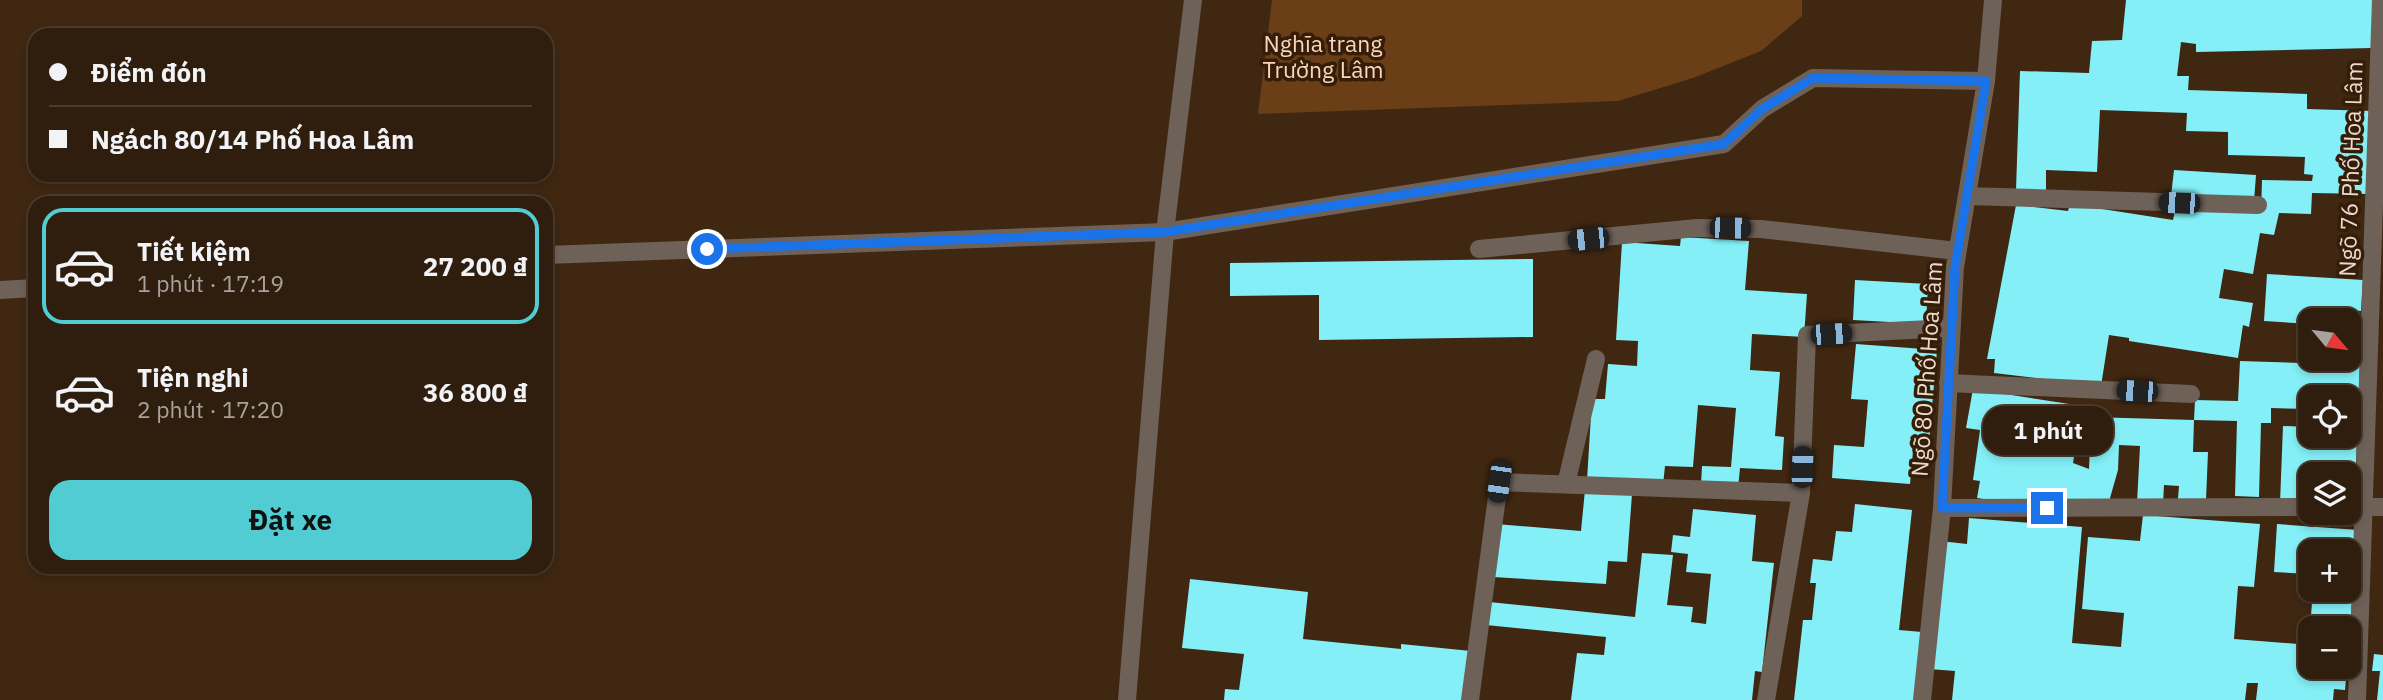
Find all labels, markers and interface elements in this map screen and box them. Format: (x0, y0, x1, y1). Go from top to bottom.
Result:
park label: Nghĩa trang Trường Lâm (1262, 28, 1384, 84)
text: Điểm đón (91, 55, 207, 89)
street label: Ngõ 76 Phố Hoa Lâm (2331, 61, 2369, 277)
text: Ngách 80/14 Phố Hoa Lâm (91, 122, 414, 156)
car (2158, 192, 2201, 214)
car (1709, 217, 1752, 239)
car (1567, 226, 1610, 252)
route start (691, 233, 723, 265)
text: Tiết kiệm (137, 234, 251, 268)
icon: car (53, 235, 116, 298)
text: 27 200 ₫ (423, 249, 528, 283)
street label: Ngõ 80 Phố Hoa Lâm (1904, 260, 1948, 478)
text: 1 phút · 17:19 (137, 268, 284, 298)
north arrow (2298, 308, 2361, 371)
map controls (2298, 308, 2361, 679)
car (1810, 322, 1853, 346)
text: Tiện nghi (137, 360, 249, 394)
icon: car (53, 361, 116, 424)
text: 36 800 ₫ (423, 375, 528, 409)
car (2116, 379, 2159, 403)
button: locate (2298, 385, 2361, 448)
text: 2 phút · 17:20 (137, 394, 284, 424)
callout: 1 phút (1982, 406, 2112, 456)
text: 1 phút (2013, 415, 2083, 445)
car (1791, 446, 1814, 488)
car (1486, 460, 1513, 504)
button: layers (2298, 462, 2361, 525)
button: Đặt xe (49, 480, 532, 560)
route end (2031, 492, 2063, 524)
button: + (2298, 539, 2361, 602)
button: − (2298, 616, 2361, 679)

